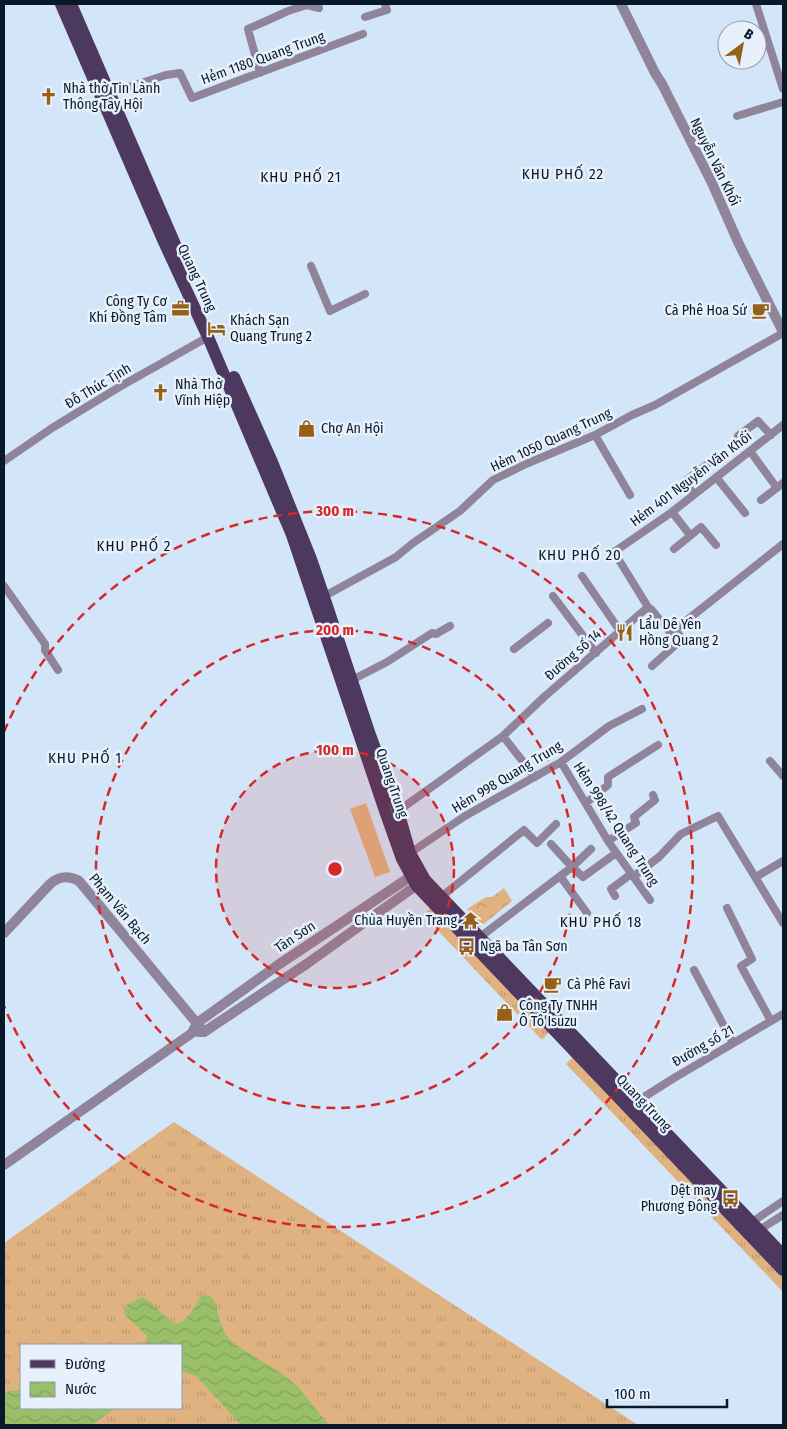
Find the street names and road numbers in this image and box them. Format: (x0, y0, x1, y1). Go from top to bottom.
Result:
street label: Hẻm 1180 Quang Trung (199, 28, 327, 88)
street label: Nguyễn Văn Khối (686, 115, 745, 209)
street label: Quang Trung (174, 242, 220, 315)
street label: Đỗ Thúc Tịnh (62, 360, 134, 412)
street label: Hẻm 1050 Quang Trung (488, 404, 615, 476)
street label: Hẻm 401 Nguyễn Văn Khối (626, 427, 755, 530)
street label: Đường số 14 (541, 625, 605, 684)
street label: Hẻm 998 Quang Trung (449, 737, 566, 817)
street label: Quang Trung (372, 746, 412, 820)
street label: Hẻm 998/42 Quang Trung (570, 759, 663, 890)
street label: Phạm Văn Bạch (85, 870, 155, 948)
street label: Tân Sơn (271, 917, 319, 957)
street label: Đường số 21 (669, 1021, 737, 1070)
street label: Quang Trung (613, 1071, 676, 1135)

